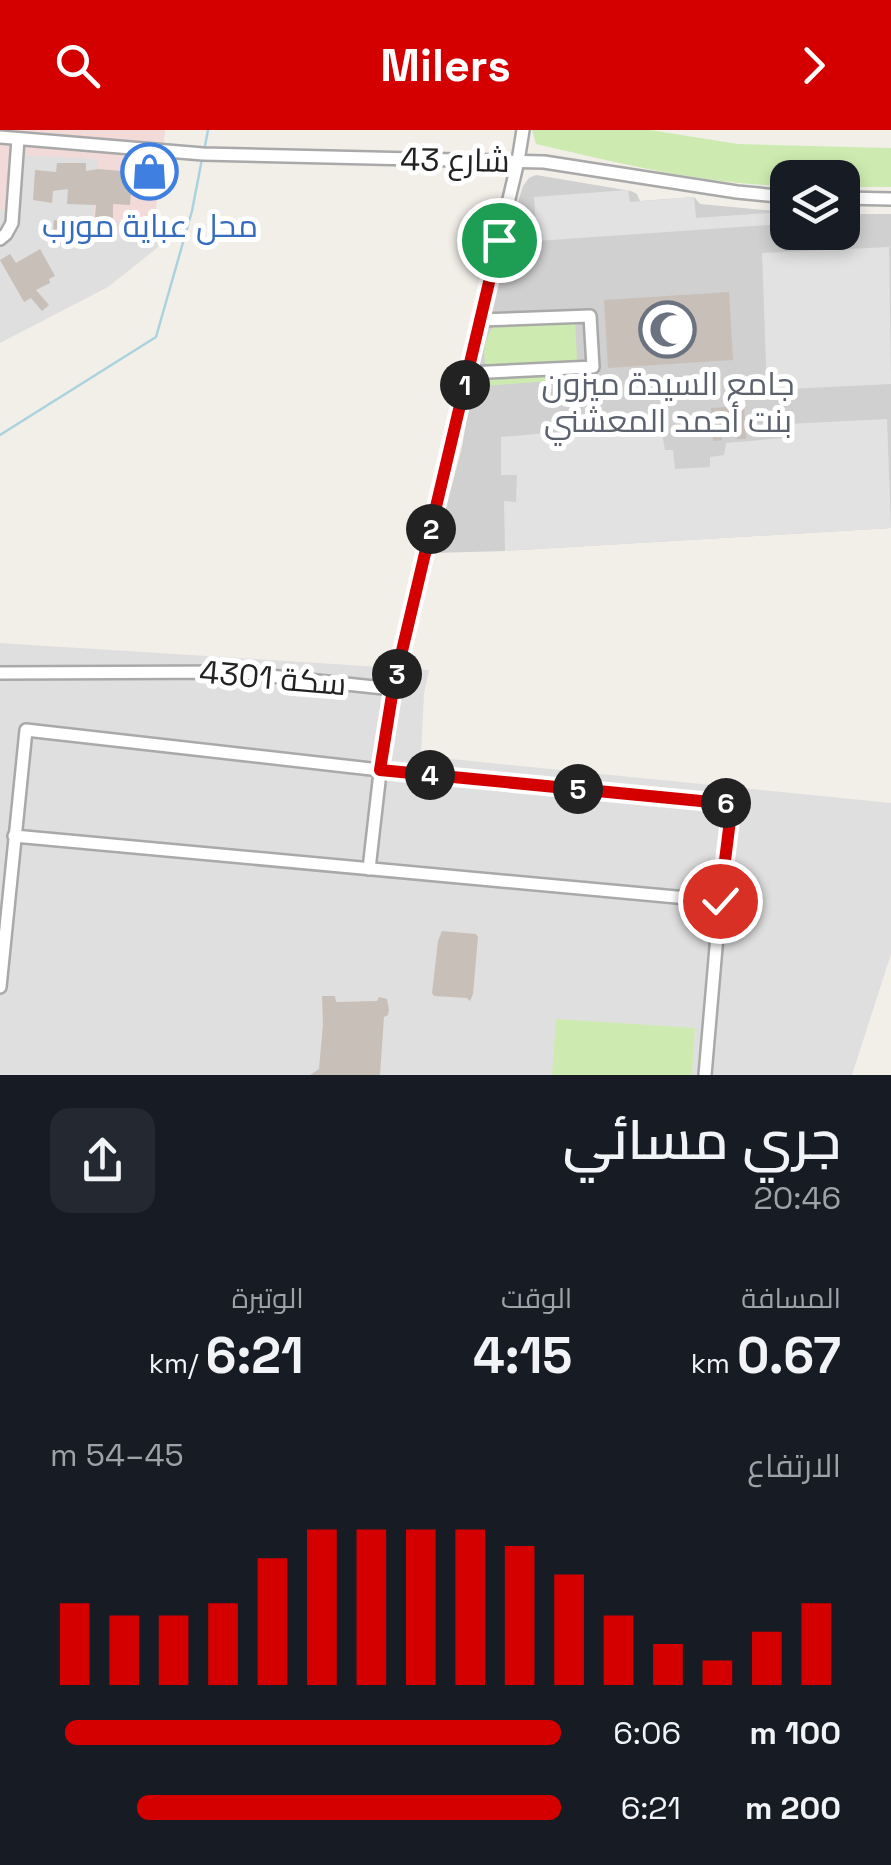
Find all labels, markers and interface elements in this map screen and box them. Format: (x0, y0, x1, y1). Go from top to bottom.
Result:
text: Milers (380, 37, 511, 94)
icon: search (50, 38, 105, 93)
icon: forward (786, 38, 841, 93)
street label: شارع 43 (400, 139, 510, 183)
shop icon: محل عباية مورب (120, 142, 180, 202)
map controls (770, 160, 860, 250)
button: layers (770, 160, 860, 250)
pin (457, 198, 542, 283)
place label: محل عباية مورب (42, 206, 258, 246)
icon: arrive (472, 213, 527, 268)
mosque icon: جامع السيدة ميزون بنت أحمد المعشني (638, 300, 698, 360)
pin: 1 (440, 360, 490, 410)
place label: جامع السيدة ميزون بنت أحمد المعشني (542, 364, 794, 446)
text: 1 (459, 367, 471, 403)
pin: 2 (406, 504, 456, 554)
text: 2 (423, 511, 439, 547)
pin: 3 (372, 649, 422, 699)
street label: سكة 4301 (198, 652, 348, 704)
text: 3 (388, 656, 406, 692)
pin: 4 (405, 750, 455, 800)
text: 4 (421, 757, 439, 793)
pin: 5 (553, 764, 603, 814)
text: 5 (570, 771, 586, 807)
pin: 6 (701, 778, 751, 828)
text: 6 (717, 785, 735, 821)
pin (678, 859, 763, 944)
icon: check (693, 874, 748, 929)
text: جري مسائي (563, 1105, 841, 1175)
button: share (50, 1108, 155, 1213)
text: 20:46 (754, 1178, 841, 1218)
text: الوتيرة (232, 1280, 304, 1316)
text: الوقت (501, 1280, 572, 1316)
text: المسافة (741, 1280, 841, 1316)
text: 6:21 (206, 1324, 304, 1388)
text: 4:15 (473, 1324, 572, 1388)
text: 0.67 (737, 1324, 841, 1388)
text: /km (149, 1345, 206, 1381)
text: km (691, 1345, 737, 1381)
text: 45–54 m (50, 1435, 184, 1475)
text: الارتفاع (747, 1446, 841, 1486)
text: 6:06 (613, 1713, 681, 1753)
text: 100 m (750, 1713, 841, 1753)
text: 6:21 (621, 1788, 681, 1828)
text: 200 m (745, 1788, 841, 1828)

